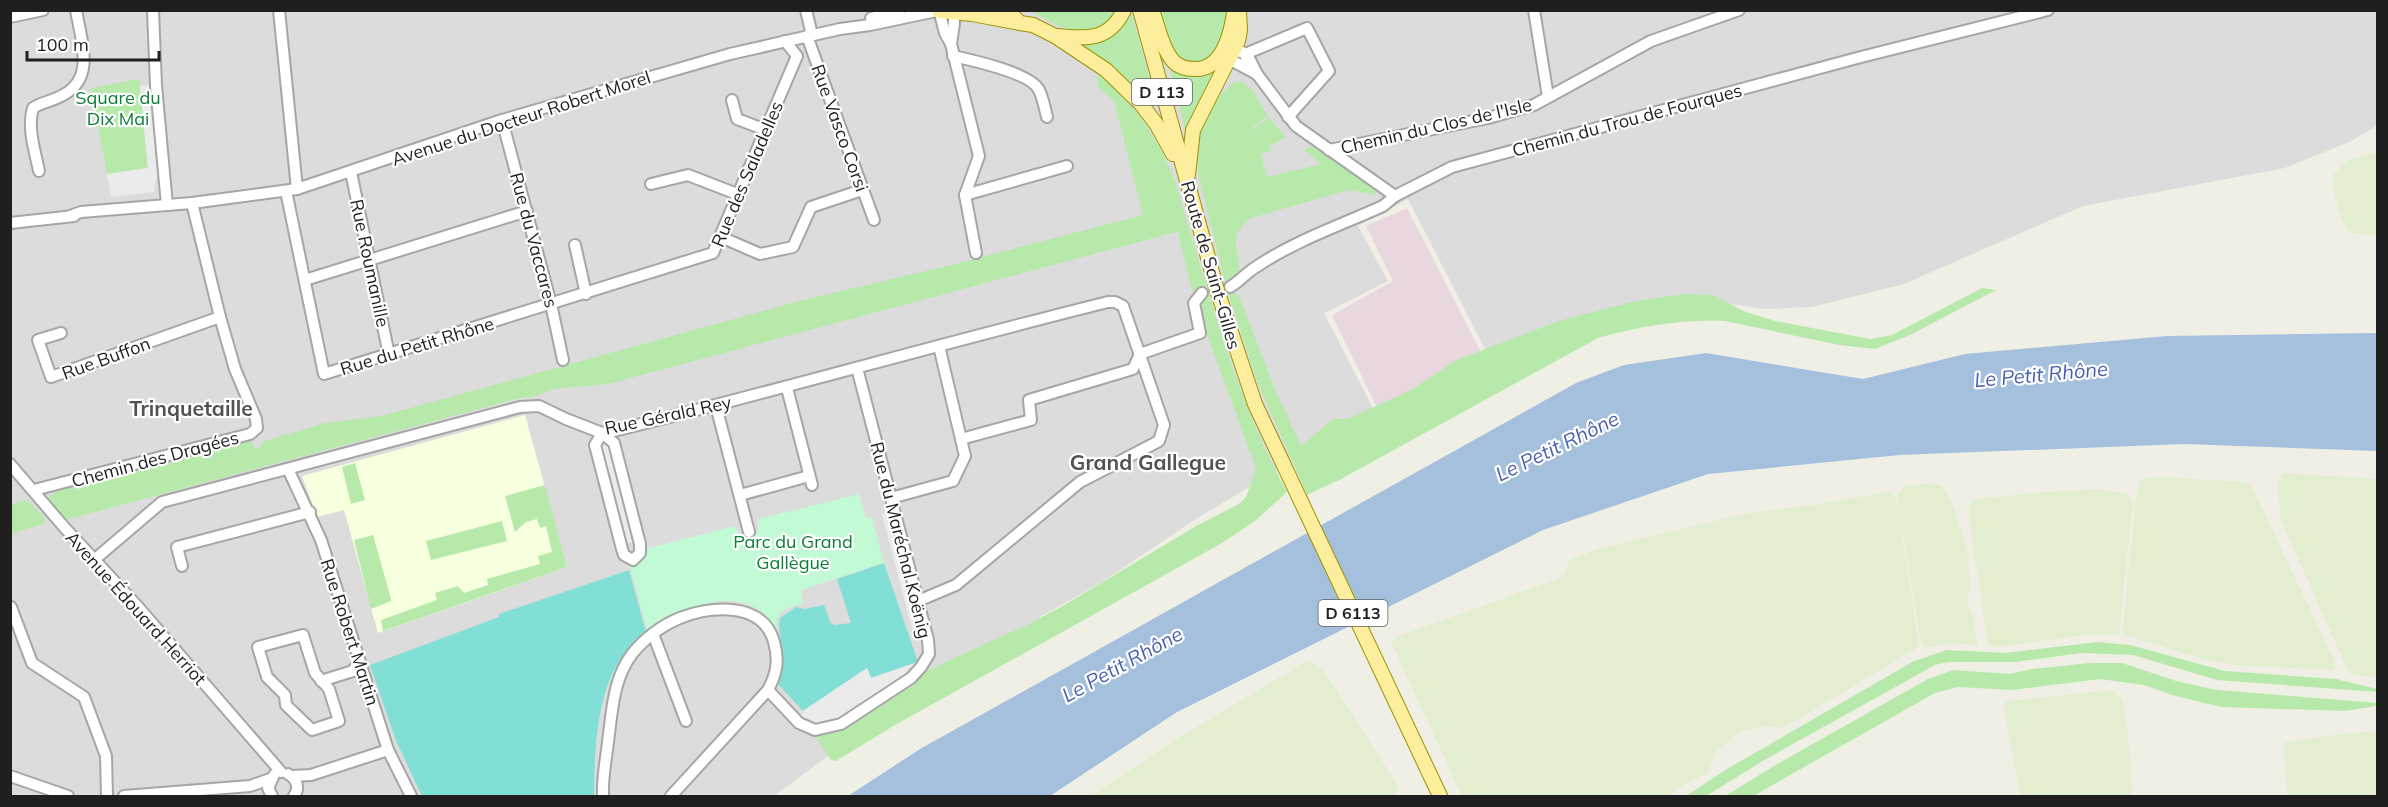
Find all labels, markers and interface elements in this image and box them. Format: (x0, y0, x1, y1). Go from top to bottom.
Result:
scale bar (27, 24, 159, 62)
text: 100 m (36, 33, 89, 56)
street label: Rue Vasco Corsi (806, 61, 874, 195)
street label: Avenue du Docteur Robert Morel (389, 65, 653, 171)
street label: Chemin du Trou de Fourques (1509, 78, 1745, 162)
road number: D 113 (1132, 79, 1192, 105)
park label: Square du Dix Mai (75, 86, 161, 130)
street label: Chemin du Clos de l'Isle (1338, 93, 1534, 159)
street label: Rue des Saladelles (706, 97, 788, 251)
street label: Rue du Vaccares (505, 170, 563, 310)
street label: Route de Saint-Gilles (1176, 178, 1246, 352)
street label: Rue Roumanille (345, 197, 395, 329)
street label: Rue du Petit Rhône (337, 312, 497, 380)
street label: Rue Buffon (59, 331, 153, 385)
water label: Le Petit Rhône (1973, 356, 2109, 392)
street label: Rue Gérald Rey (603, 390, 734, 440)
district label: Trinquetaille (129, 395, 253, 421)
water label: Le Petit Rhône (1491, 405, 1623, 487)
street label: Chemin des Dragées (69, 426, 241, 492)
street label: Rue du Maréchal Koënig (865, 439, 937, 641)
district label: Grand Gallegue (1070, 449, 1226, 475)
street label: Avenue Édouard Herriot (61, 526, 211, 690)
park label: Parc du Grand Gallègue (733, 530, 853, 574)
street label: Rue Robert Martin (315, 556, 385, 708)
road number: D 6113 (1318, 600, 1388, 626)
water label: Le Petit Rhône (1057, 621, 1187, 707)

